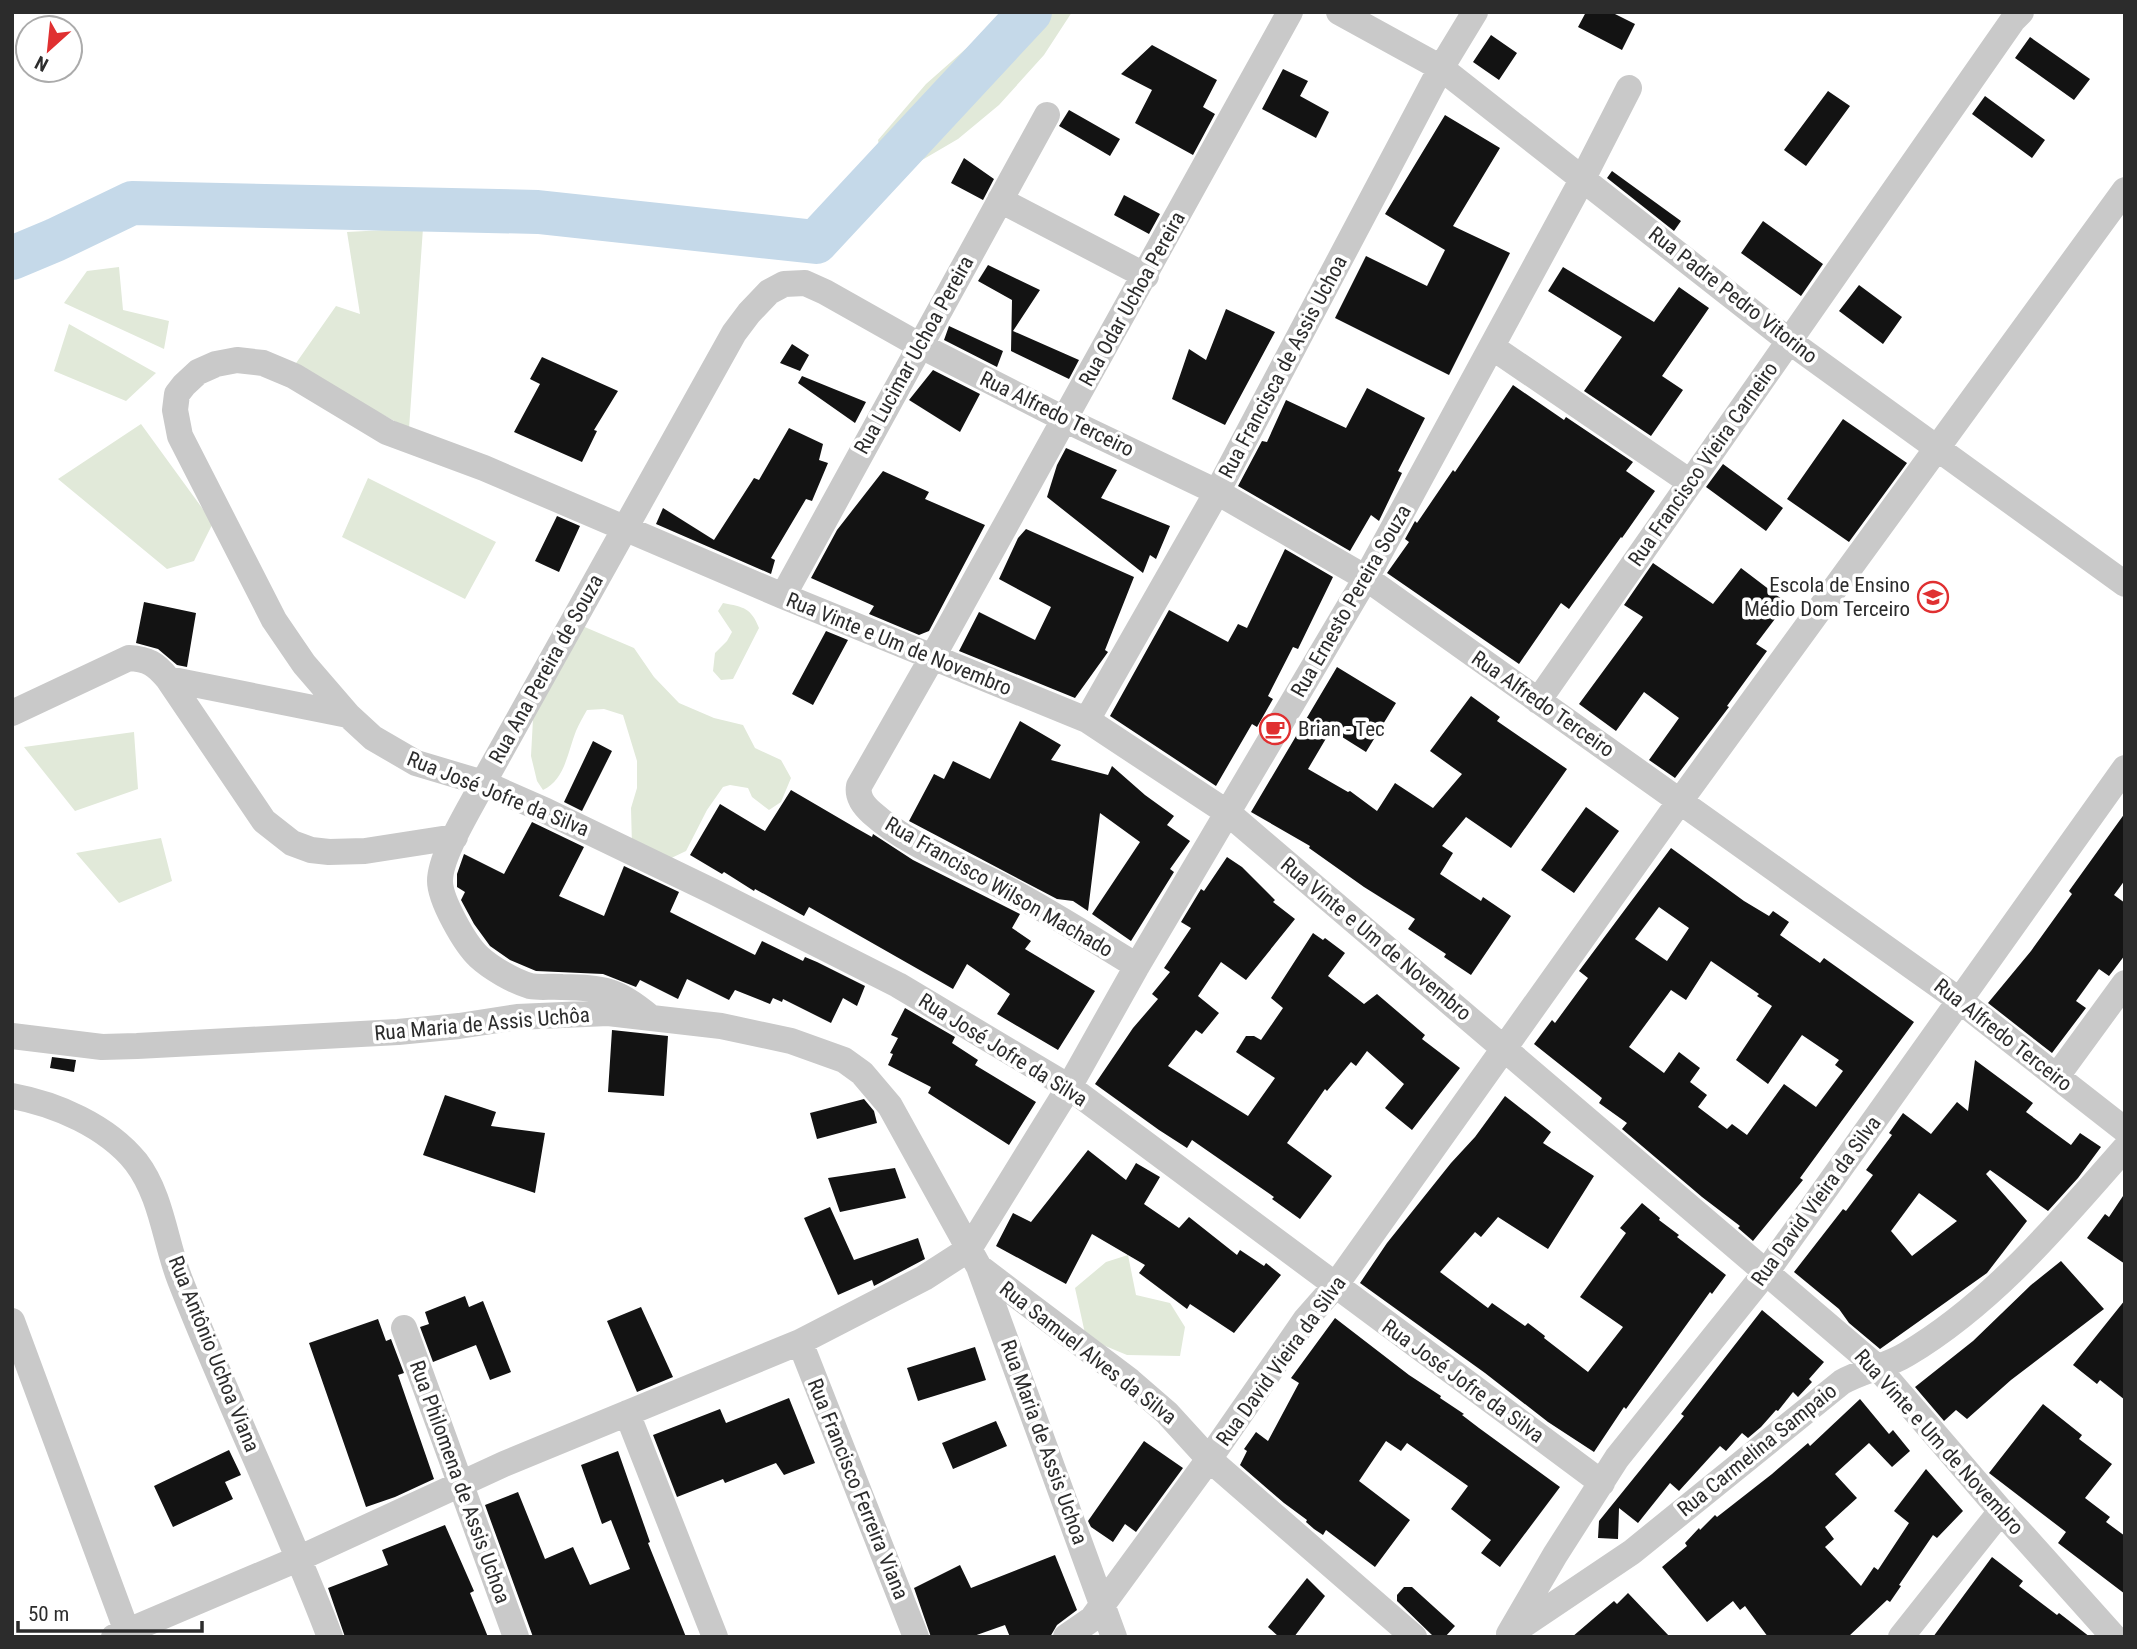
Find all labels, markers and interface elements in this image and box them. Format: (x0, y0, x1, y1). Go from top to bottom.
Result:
north arrow (14, 14, 84, 84)
text: N (31, 51, 52, 77)
street label: Rua Odar Uchoa Pereira (1074, 208, 1190, 390)
street label: Rua Padre Pedro Vitorino (1644, 222, 1822, 368)
street label: Rua Lucimar Uchoa Pereira (849, 252, 979, 458)
street label: Rua Francisca de Assis Uchoa (1214, 252, 1352, 482)
street label: Rua Francisco Vieira Carneiro (1623, 357, 1783, 571)
street label: Rua Alfredo Terceiro (976, 366, 1138, 462)
street label: Rua Ernesto Pereira Souza (1286, 501, 1416, 701)
street label: Rua Ana Pereira de Souza (484, 570, 608, 768)
place label: Escola de Ensino Médio Dom Terceiro (1744, 573, 1910, 621)
school or university icon: Escola de Ensino Médio Dom Terceiro (1916, 580, 1950, 614)
street label: Rua Vinte e Um de Novembro (783, 588, 1015, 700)
street label: Rua Alfredo Terceiro (1467, 646, 1619, 762)
cafe icon: Brian - Tec (1258, 712, 1292, 746)
place label: Brian - Tec (1298, 717, 1385, 741)
street label: Rua José Jofre da Silva (404, 747, 592, 841)
street label: Rua Francisco Wilson Machado (881, 812, 1117, 962)
street label: Rua Vinte e Um de Novembro (1276, 852, 1476, 1026)
street label: Rua Alfredo Terceiro (1929, 974, 2077, 1096)
street label: Rua José Jofre da Silva (914, 988, 1092, 1112)
street label: Rua Maria de Assis Uchôa (373, 1003, 591, 1045)
street label: Rua David Vieira da Silva (1746, 1111, 1886, 1291)
street label: Rua Antônio Uchoa Viana (164, 1252, 264, 1456)
street label: Rua David Vieira da Silva (1211, 1271, 1351, 1451)
street label: Rua Samuel Alves da Silva (995, 1277, 1181, 1429)
street label: Rua José Jofre da Silva (1377, 1314, 1549, 1448)
street label: Rua Maria de Assis Uchoa (996, 1336, 1092, 1548)
street label: Rua Vinte e Um de Novembro (1849, 1344, 2029, 1540)
street label: Rua Philomena de Assis Uchoa (405, 1357, 515, 1607)
street label: Rua Francisco Ferreira Viana (803, 1375, 913, 1603)
street label: Rua Carmelina Sampaio (1673, 1379, 1841, 1521)
scale bar (18, 1590, 201, 1634)
text: 50 m (28, 1602, 69, 1626)

